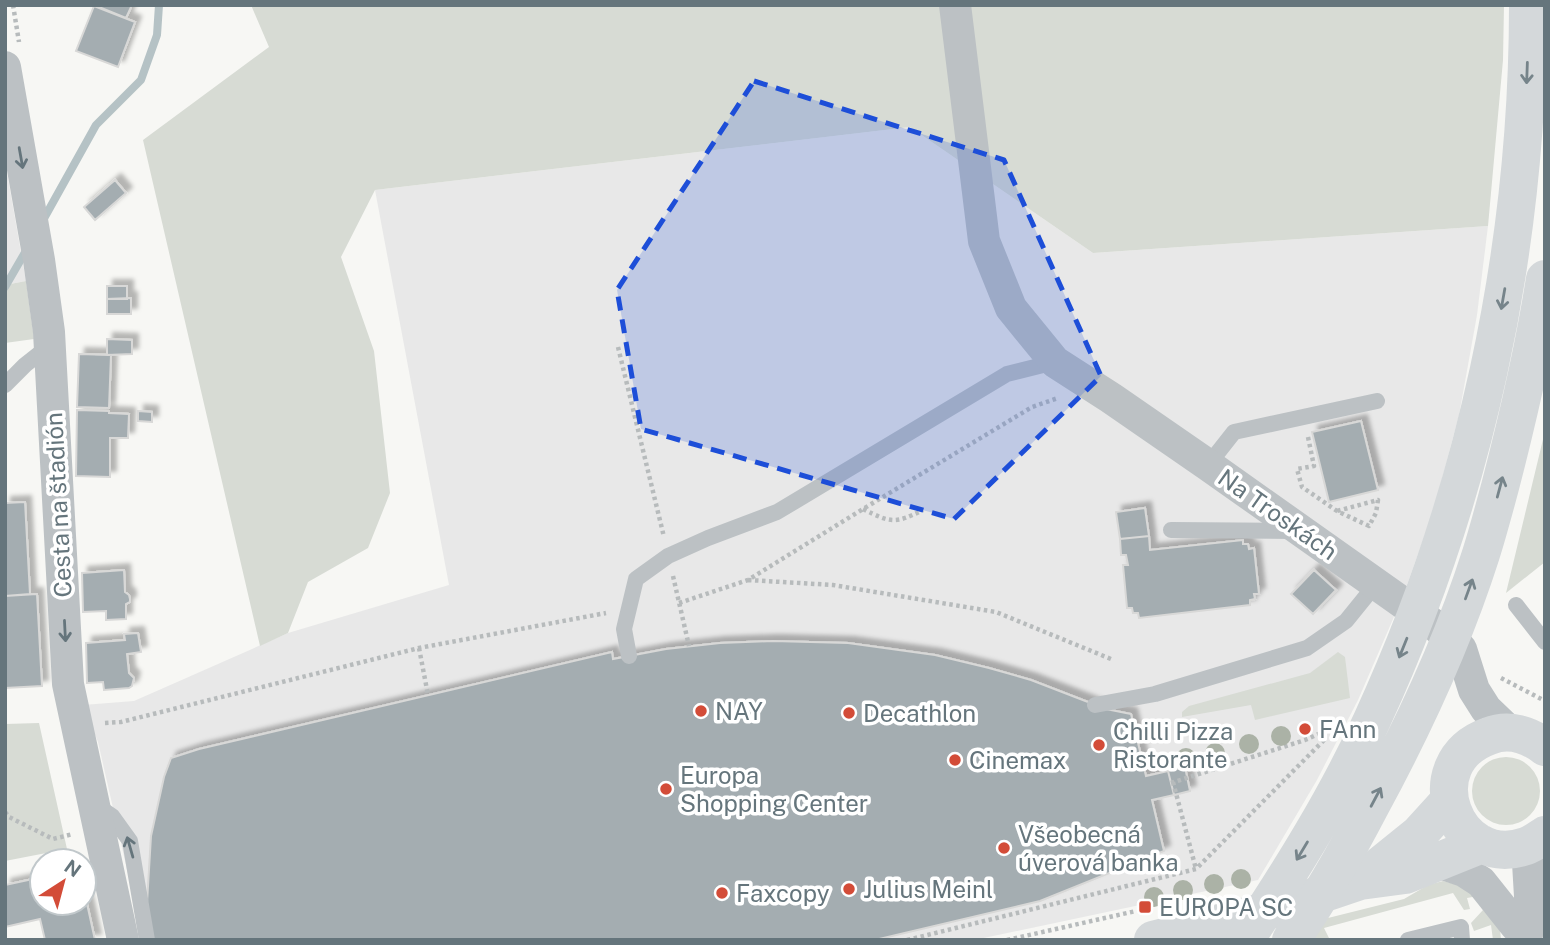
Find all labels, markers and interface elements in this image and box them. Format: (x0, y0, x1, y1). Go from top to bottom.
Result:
one-way arrow (1520, 62, 1533, 85)
one-way arrow (15, 146, 28, 169)
one-way arrow (1495, 288, 1509, 310)
street label: Cesta na štadión (39, 412, 77, 598)
street label: Na Troskách (1213, 463, 1343, 565)
one-way arrow (1494, 476, 1507, 498)
one-way arrow (1464, 579, 1476, 601)
one-way arrow (59, 620, 72, 643)
one-way arrow (1396, 637, 1409, 658)
place label: NAY (715, 697, 763, 725)
place label: Decathlon (863, 699, 976, 727)
marker: NAY (693, 703, 709, 719)
marker: Decathlon (841, 705, 857, 721)
place label: FAnn (1319, 715, 1376, 743)
place label: Chilli Pizza Ristorante (1113, 717, 1233, 773)
marker: FAnn (1297, 721, 1313, 737)
marker: Chilli Pizza Ristorante (1091, 737, 1107, 753)
place label: Cinemax (969, 746, 1066, 774)
marker: Cinemax (947, 752, 963, 768)
place label: Europa Shopping Center (680, 761, 868, 817)
marker: Europa Shopping Center (658, 781, 674, 797)
one-way arrow (1370, 787, 1383, 808)
place label: Všeobecná úverová banka (1018, 820, 1179, 876)
one-way arrow (123, 837, 136, 859)
marker: Všeobecná úverová banka (996, 840, 1012, 856)
one-way arrow (1295, 841, 1309, 861)
north arrow (28, 847, 98, 917)
text: N (61, 855, 85, 882)
place label: Julius Meinl (863, 875, 993, 903)
place label: Faxcopy (736, 879, 830, 907)
marker: Julius Meinl (841, 881, 857, 897)
marker: Faxcopy (714, 885, 730, 901)
place label: EUROPA SC (1159, 893, 1293, 921)
marker: EUROPA SC (1137, 899, 1153, 915)

